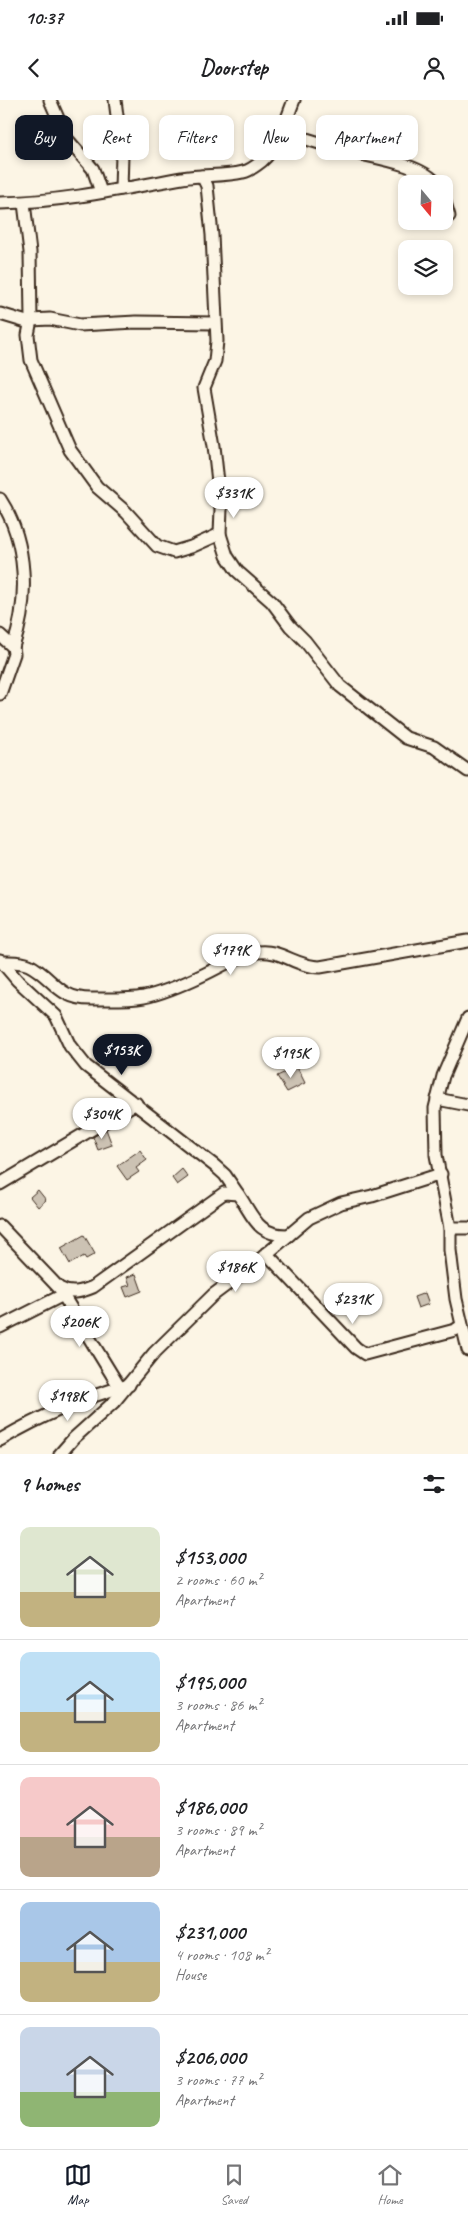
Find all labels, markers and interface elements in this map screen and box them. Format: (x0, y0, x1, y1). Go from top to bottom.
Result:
text: 10:37 (25, 6, 63, 30)
icon: back (20, 54, 48, 82)
text: Doorstep (200, 54, 268, 82)
icon: person (420, 54, 448, 82)
chip: Buy (15, 115, 73, 160)
chip: Rent (83, 115, 149, 160)
chip: Filters (159, 115, 234, 160)
chip: New (244, 115, 306, 160)
chip: Apartment (316, 115, 418, 160)
north arrow (398, 175, 452, 230)
map controls (398, 175, 453, 295)
button: layers (398, 240, 453, 295)
pin: $331K (199, 476, 269, 519)
text: $331K (216, 483, 252, 503)
pin: $179K (196, 934, 266, 976)
text: $179K (213, 940, 249, 960)
pin: $153K (87, 1034, 157, 1076)
pin: $195K (256, 1036, 326, 1079)
text: $153K (104, 1040, 140, 1060)
text: $195K (273, 1043, 309, 1063)
pin: $304K (67, 1098, 137, 1140)
text: $304K (84, 1104, 120, 1124)
pin: $186K (201, 1250, 271, 1293)
text: $186K (217, 1257, 255, 1277)
pin: $231K (318, 1282, 388, 1325)
text: $231K (335, 1289, 371, 1309)
pin: $206K (45, 1306, 115, 1348)
text: $206K (61, 1312, 99, 1332)
pin: $198K (33, 1380, 103, 1422)
text: $198K (50, 1386, 86, 1406)
icon: filters (420, 1470, 448, 1498)
text: 9 homes (20, 1471, 79, 1497)
text: $153,000 (175, 1544, 245, 1570)
icon: home (60, 1547, 120, 1607)
text: 2 rooms · 60 m² (175, 1570, 261, 1590)
text: Apartment (175, 1590, 234, 1610)
text: $195,000 (175, 1669, 245, 1695)
icon: home (60, 1672, 120, 1732)
text: 3 rooms · 86 m² (175, 1695, 261, 1715)
text: Apartment (175, 1715, 234, 1735)
text: $186,000 (175, 1794, 246, 1820)
icon: home (60, 1797, 120, 1857)
text: 3 rooms · 89 m² (175, 1820, 261, 1840)
text: Apartment (175, 1840, 234, 1860)
text: $231,000 (175, 1919, 245, 1945)
icon: home (60, 1922, 120, 1982)
text: 4 rooms · 108 m² (175, 1945, 269, 1965)
text: House (175, 1965, 206, 1985)
text: $206,000 (175, 2044, 246, 2070)
icon: home (60, 2047, 120, 2107)
text: 3 rooms · 77 m² (175, 2070, 261, 2090)
text: Apartment (175, 2090, 234, 2110)
tab: Map (64, 2161, 92, 2208)
tab: Saved (220, 2161, 248, 2208)
tab: Home (376, 2161, 404, 2208)

